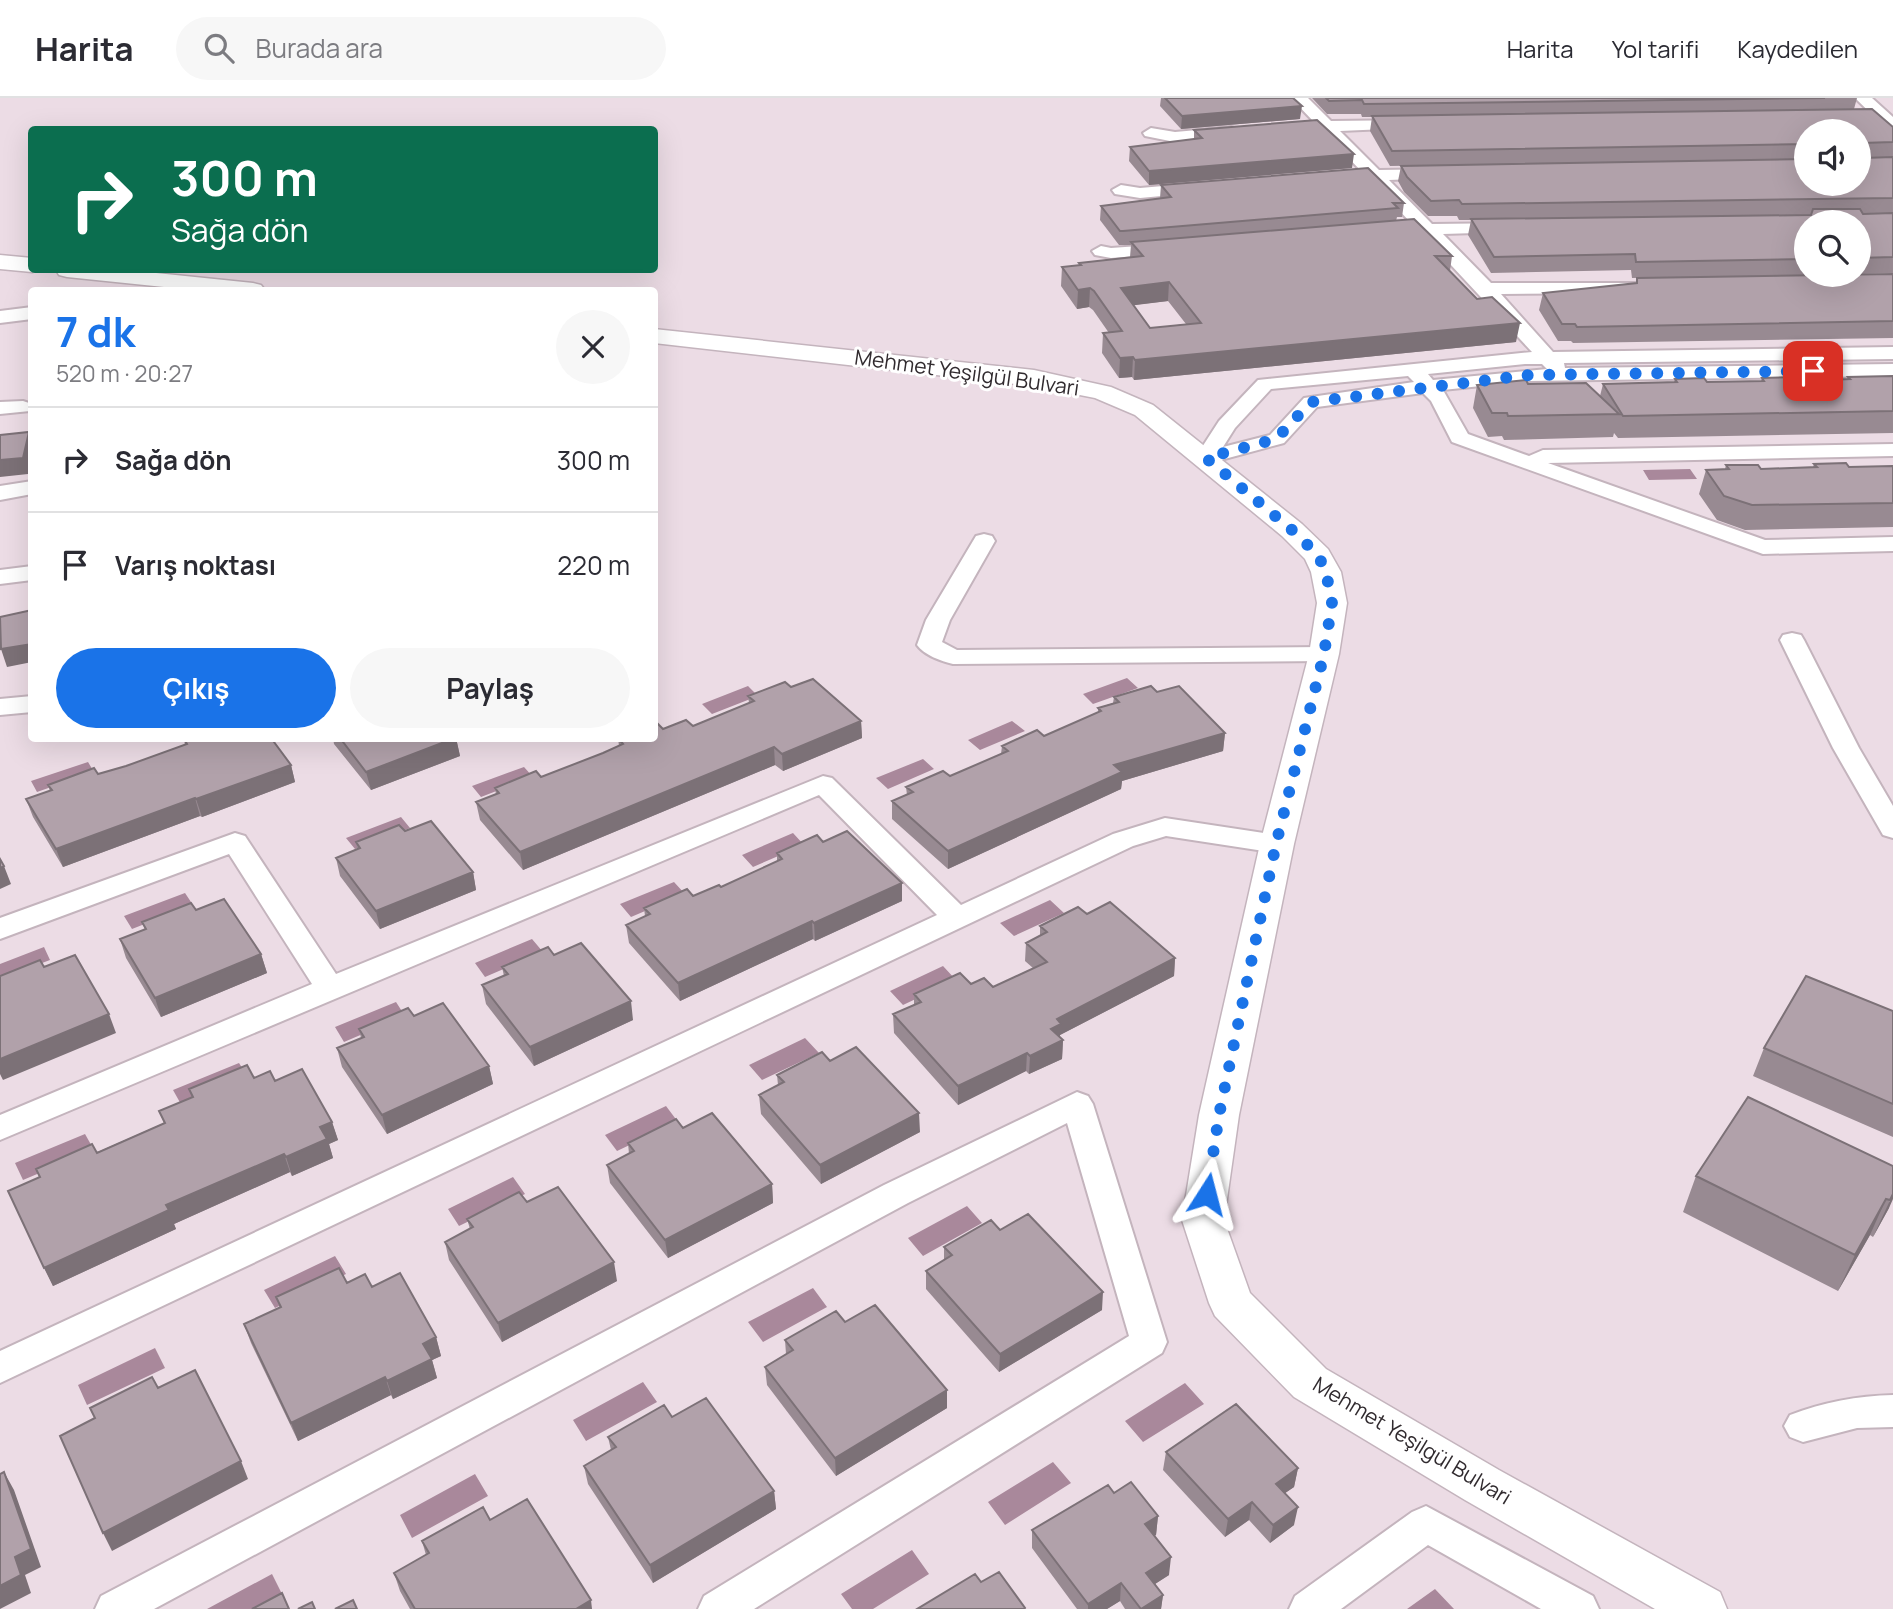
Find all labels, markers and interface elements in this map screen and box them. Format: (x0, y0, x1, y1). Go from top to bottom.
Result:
search box (176, 17, 666, 80)
text: Harita (35, 26, 134, 71)
icon: search (200, 29, 238, 67)
text: Burada ara (256, 30, 383, 66)
text: Harita (1507, 32, 1574, 65)
text: Yol tarifi (1612, 32, 1699, 65)
text: Kaydedilen (1737, 32, 1858, 65)
map controls (1794, 119, 1871, 287)
button: sound (1794, 119, 1871, 196)
text: 300 m (171, 144, 318, 211)
icon: right (56, 154, 147, 245)
text: Sağa dön (171, 208, 309, 252)
button: search (1794, 210, 1871, 287)
text: 7 dk (56, 302, 135, 360)
button: close (556, 310, 630, 384)
pin (1783, 341, 1843, 401)
street label: Mehmet Yeşilgül Bulvari (853, 342, 1081, 402)
icon: arrive (1794, 352, 1832, 390)
text: 520 m · 20:27 (56, 357, 193, 389)
icon: right (56, 441, 94, 479)
text: Sağa dön (115, 442, 232, 478)
text: 300 m (557, 442, 630, 478)
icon: arrive (56, 546, 94, 584)
text: Varış noktası (115, 547, 276, 583)
text: 220 m (557, 547, 630, 583)
button: Çıkış (56, 648, 336, 728)
button: Paylaş (350, 648, 630, 728)
position arrow (1170, 1157, 1244, 1231)
street label: Mehmet Yeşilgül Bulvari (1308, 1370, 1517, 1510)

